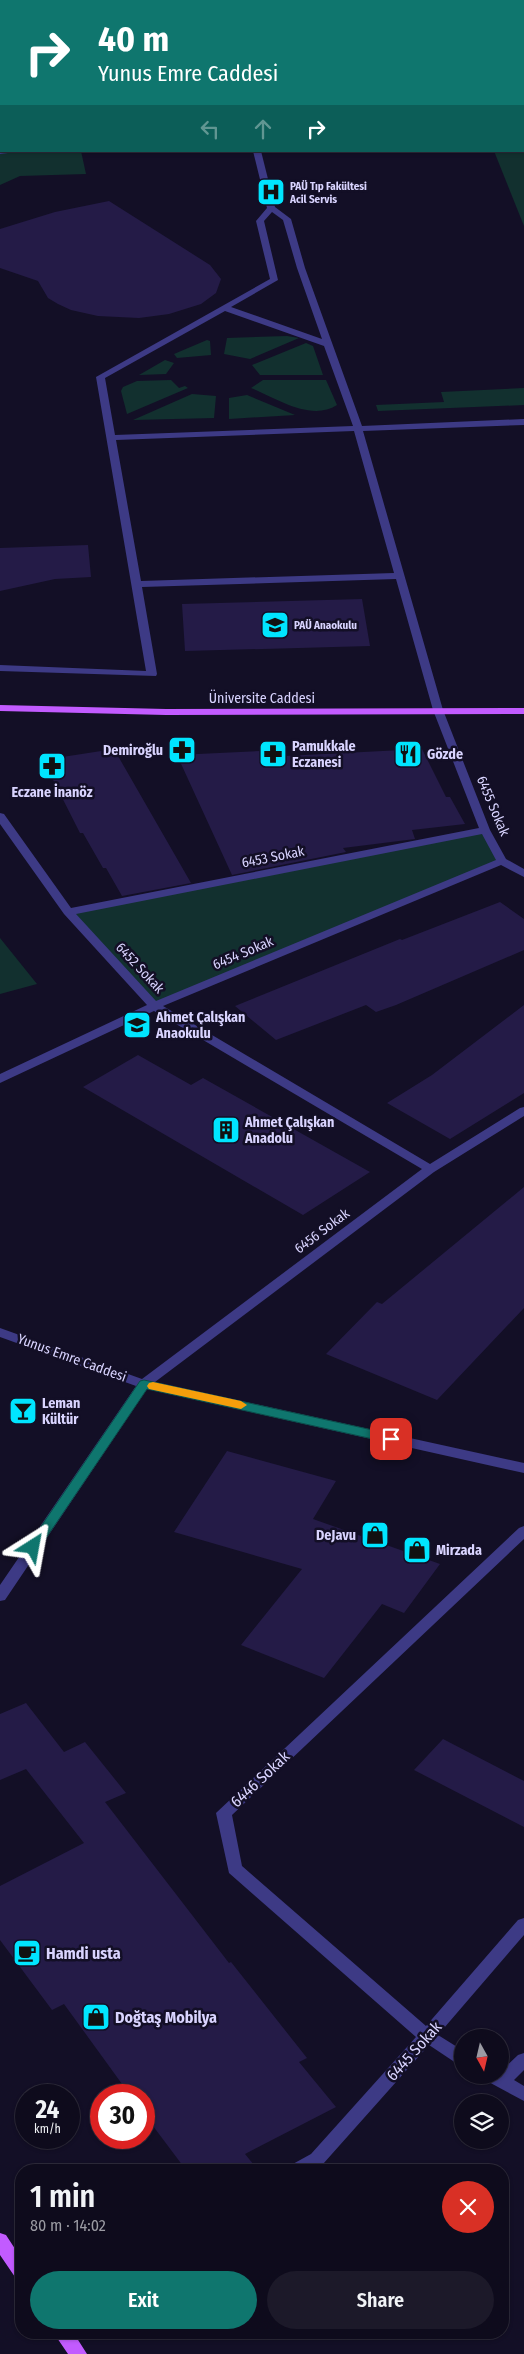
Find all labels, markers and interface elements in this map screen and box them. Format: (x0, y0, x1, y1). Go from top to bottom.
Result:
text: 40 m (98, 18, 169, 60)
icon: right (15, 20, 80, 85)
text: Yunus Emre Caddesi (98, 60, 278, 87)
icon: left (196, 115, 224, 143)
icon: ahead (249, 115, 277, 143)
icon: right (302, 115, 330, 143)
hospital icon: PAÜ Tıp Fakültesi Acil Servis (256, 177, 286, 207)
place label: PAÜ Tıp Fakültesi Acil Servis (289, 180, 367, 206)
school or university icon: PAÜ Anaokulu (260, 610, 290, 640)
place label: PAÜ Anaokulu (294, 619, 357, 632)
street label: Üniversite Caddesi (209, 689, 315, 707)
pharmacy icon: Demiroğlu (167, 735, 197, 765)
place label: Pamukkale Eczanesi (292, 738, 356, 771)
pharmacy icon: Pamukkale Eczanesi (258, 739, 288, 769)
restaurant icon: Gözde (393, 739, 423, 769)
place label: Demiroğlu (103, 742, 163, 759)
place label: Gözde (427, 746, 463, 763)
pharmacy icon: Eczane İnanöz (37, 751, 67, 781)
street label: 6455 Sokak (473, 773, 513, 839)
place label: Eczane İnanöz (11, 783, 93, 801)
street label: 6453 Sokak (240, 843, 306, 871)
street label: 6454 Sokak (210, 932, 276, 973)
street label: 6452 Sokak (112, 939, 168, 997)
place label: Ahmet Çalışkan Anaokulu (155, 1009, 245, 1042)
school or university icon: Ahmet Çalışkan Anaokulu (122, 1010, 152, 1040)
place label: Ahmet Çalışkan Anadolu (244, 1114, 334, 1147)
building icon: Ahmet Çalışkan Anadolu (211, 1115, 241, 1145)
street label: 6456 Sokak (291, 1205, 353, 1257)
street label: Yunus Emre Caddesi (15, 1330, 129, 1386)
place label: Leman Kültür (42, 1395, 80, 1428)
bar icon: Leman Kültür (8, 1396, 38, 1426)
pin (370, 1418, 412, 1460)
icon: arrive (377, 1425, 405, 1453)
position arrow (6, 1520, 58, 1572)
shop icon: DeJavu (360, 1520, 390, 1550)
place label: DeJavu (316, 1527, 356, 1544)
shop icon: Mirzada (402, 1535, 432, 1565)
place label: Mirzada (436, 1542, 482, 1559)
street label: 6446 Sokak (226, 1746, 294, 1811)
cafe icon: Hamdi usta (12, 1938, 42, 1968)
place label: Hamdi usta (46, 1944, 121, 1963)
shop icon: Doğtaş Mobilya (81, 2002, 111, 2032)
place label: Doğtaş Mobilya (115, 2008, 217, 2028)
street label: 6445 Sokak (382, 2017, 446, 2085)
north arrow (454, 2029, 509, 2084)
map controls (454, 2029, 509, 2149)
speed limit sign: 30 (90, 2084, 155, 2149)
button: layers (454, 2094, 509, 2149)
text: 24 (36, 2095, 59, 2125)
text: km/h (34, 2122, 61, 2136)
text: 1 min (30, 2179, 95, 2215)
button: close (442, 2181, 494, 2233)
text: 80 m · 14:02 (30, 2216, 106, 2235)
button: Exit (30, 2271, 257, 2329)
button: Share (267, 2271, 494, 2329)

